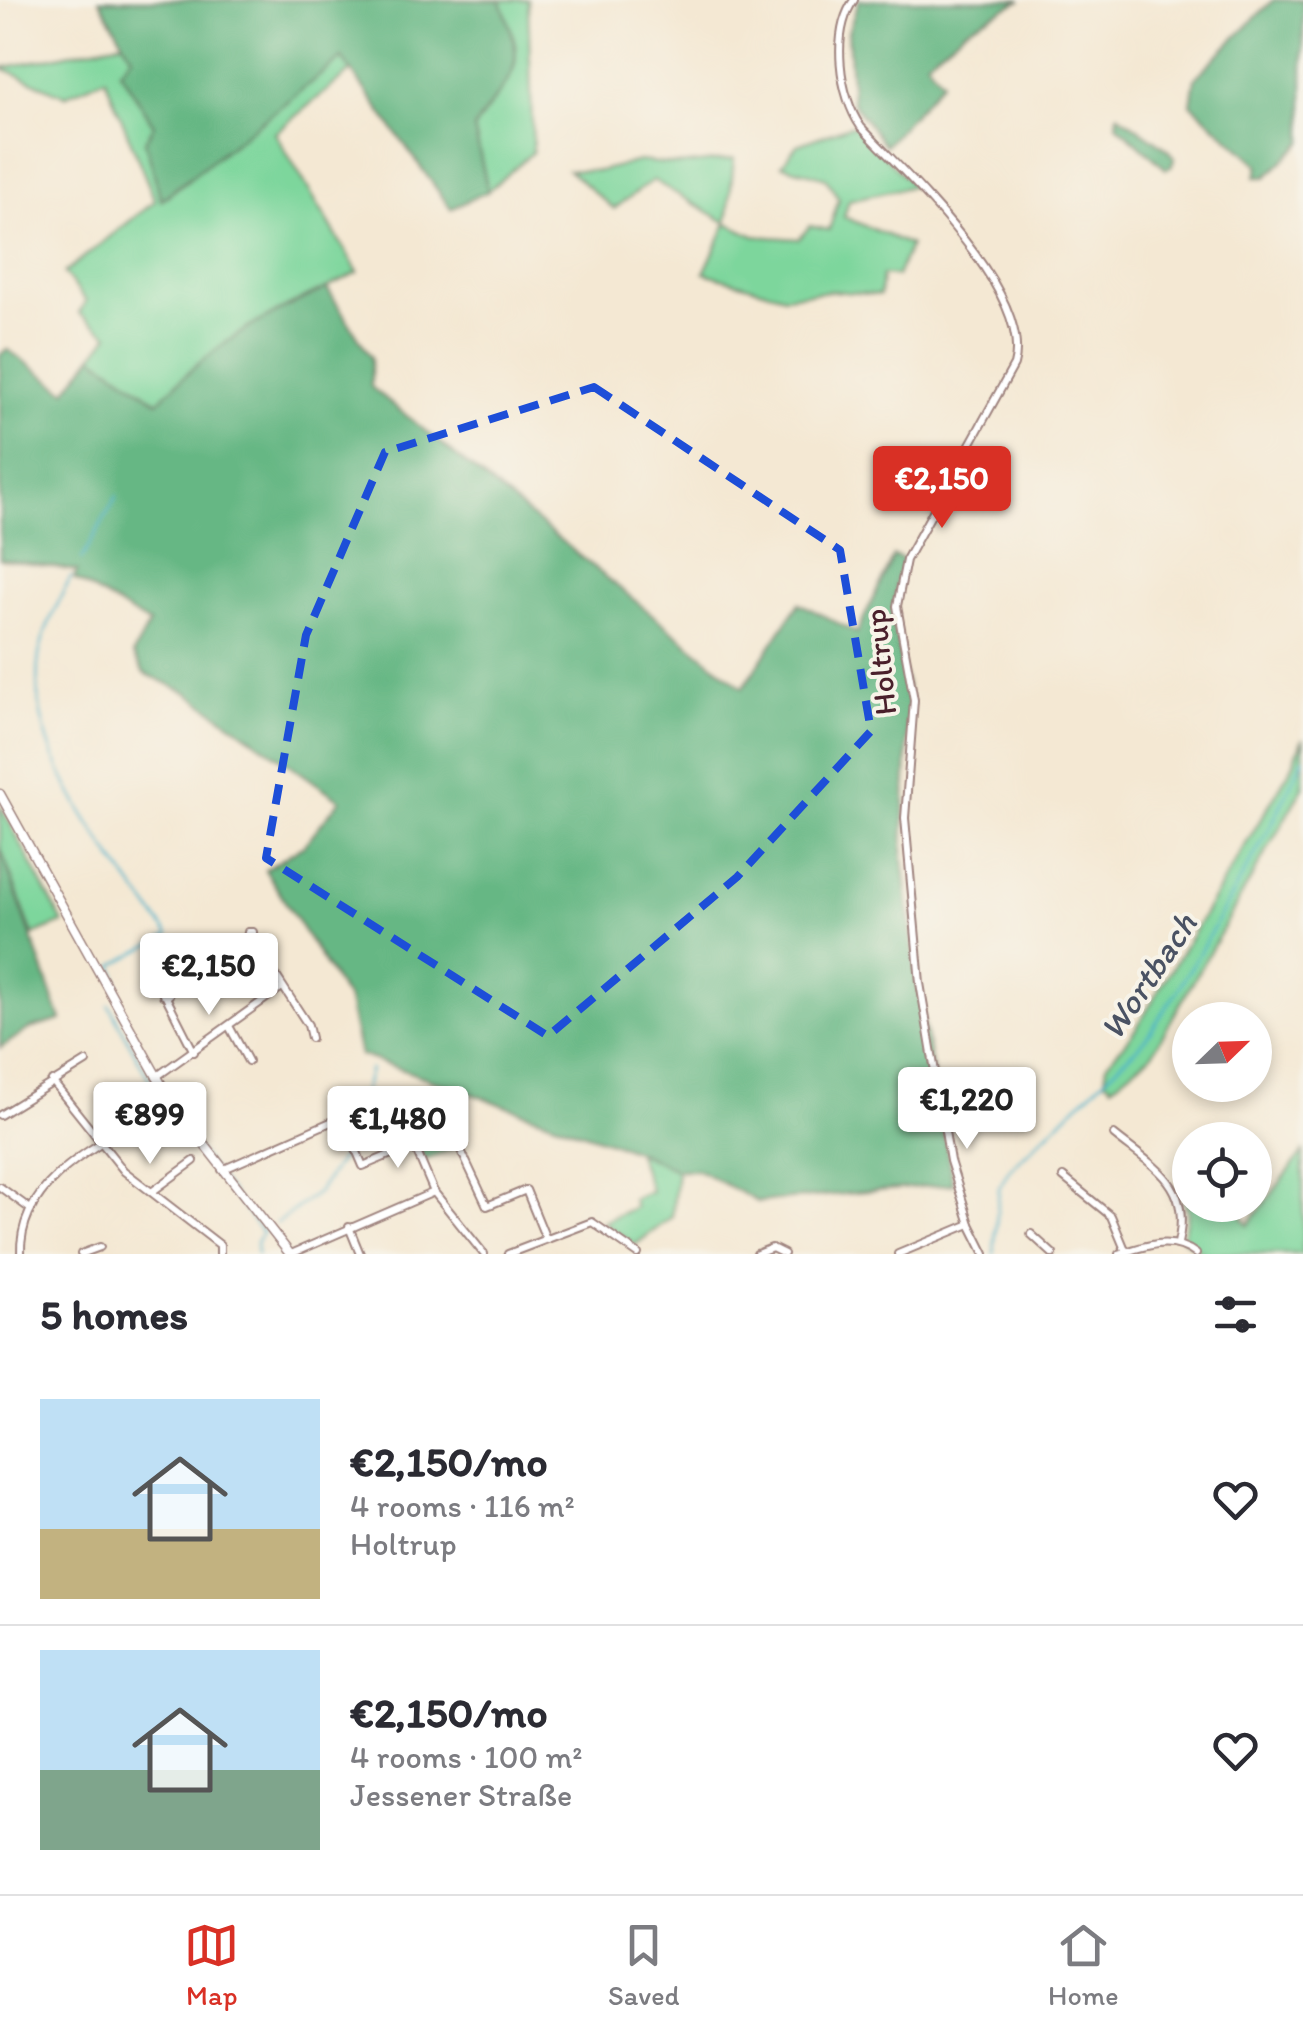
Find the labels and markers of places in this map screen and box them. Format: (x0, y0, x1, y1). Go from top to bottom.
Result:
pin: €2,150 (861, 446, 1023, 531)
pin: €2,150 (128, 933, 290, 1018)
pin: €1,220 (886, 1067, 1048, 1152)
pin: €899 (91, 1082, 209, 1167)
pin: €1,480 (317, 1086, 479, 1171)

